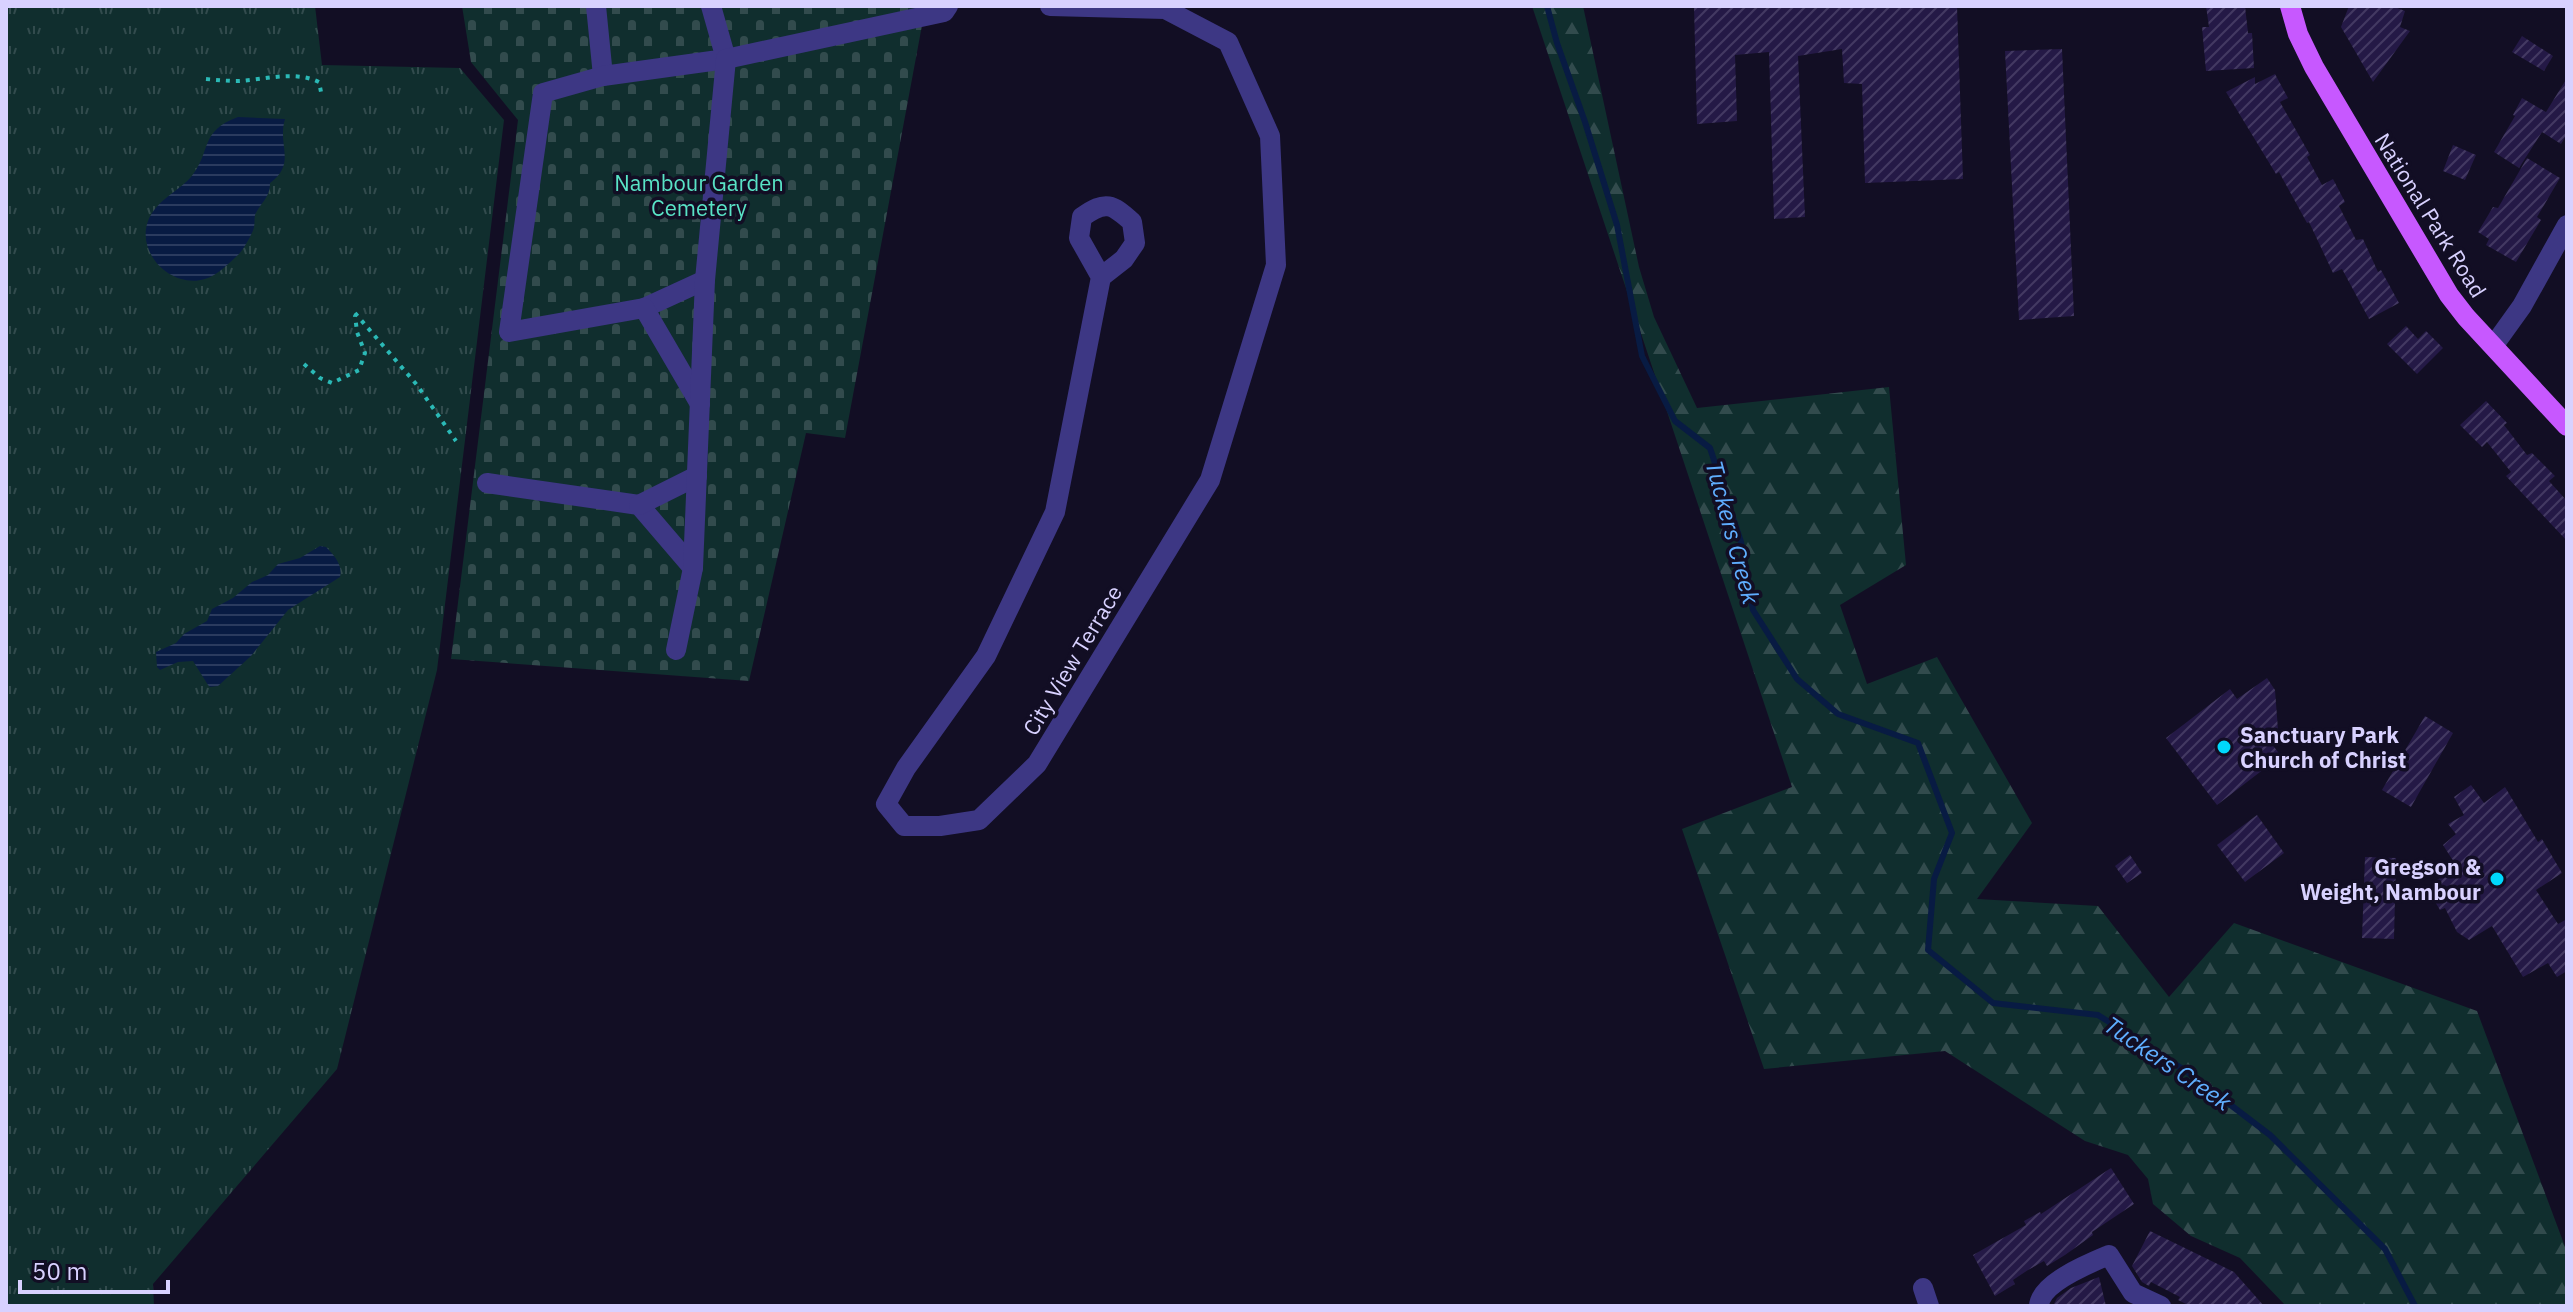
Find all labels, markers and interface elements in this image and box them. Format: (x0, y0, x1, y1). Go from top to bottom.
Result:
street label: National Park Road (2369, 127, 2493, 303)
park label: Nambour Garden Cemetery (614, 168, 784, 222)
water label: Tuckers Creek (1698, 457, 1768, 608)
street label: City View Terrace (1016, 580, 1128, 740)
place label: Sanctuary Park Church of Christ (2240, 720, 2406, 774)
marker: Sanctuary Park Church of Christ (2215, 738, 2233, 756)
place label: Gregson & Weight, Nambour (2300, 852, 2481, 906)
marker: Gregson & Weight, Nambour (2488, 870, 2506, 888)
water label: Tuckers Creek (2098, 1009, 2238, 1118)
scale bar (20, 1244, 168, 1294)
text: 50 m (32, 1255, 87, 1287)

